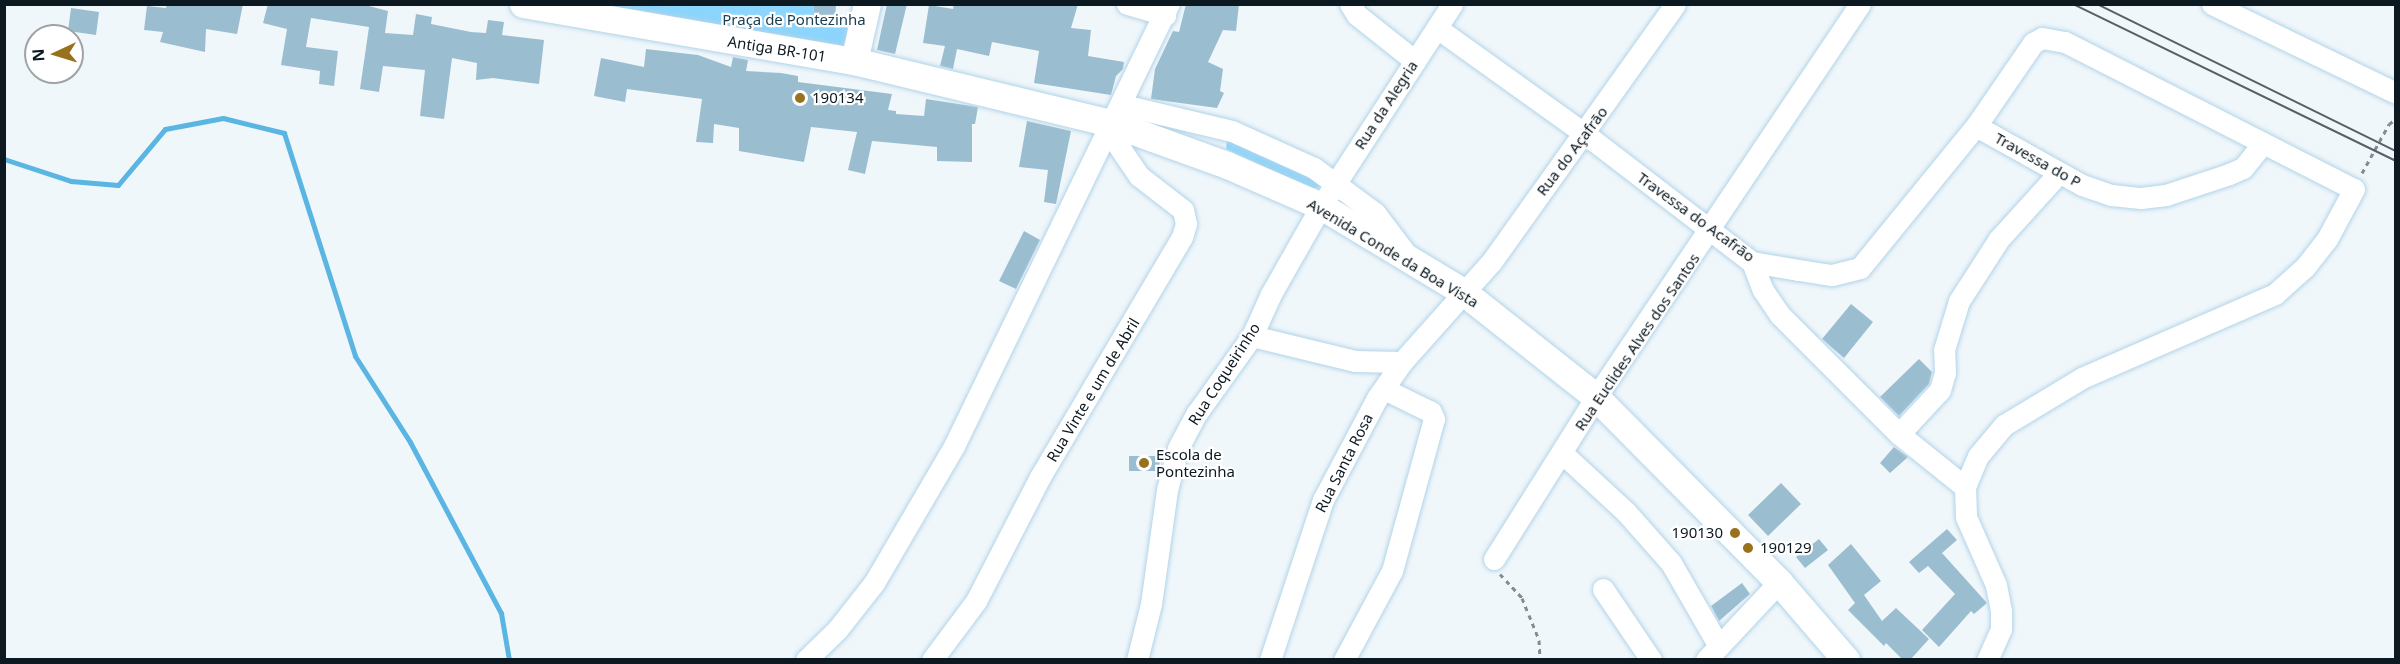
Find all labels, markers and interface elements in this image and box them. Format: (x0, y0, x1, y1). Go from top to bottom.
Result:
park label: Praça de Pontezinha (722, 11, 866, 29)
north arrow (24, 24, 84, 84)
street label: Antiga BR-101 (727, 32, 827, 66)
text: N (27, 48, 49, 62)
street label: Rua da Alegria (1351, 57, 1421, 153)
place label: 190134 (812, 89, 863, 107)
marker: 190134 (793, 91, 807, 105)
street label: Rua do Açafrão (1533, 103, 1611, 199)
street label: Travessa do P (1992, 129, 2084, 191)
street label: Travessa do Acafrão (1634, 168, 1758, 266)
street label: Avenida Conde da Boa Vista (1304, 195, 1482, 311)
street label: Rua Euclides Alves dos Santos (1571, 250, 1703, 434)
street label: Rua Vinte e um de Abril (1043, 315, 1143, 465)
street label: Rua Coqueirinho (1184, 320, 1264, 428)
street label: Rua Santa Rosa (1311, 411, 1377, 515)
place label: Escola de Pontezinha (1156, 445, 1235, 480)
marker: Escola de Pontezinha (1137, 456, 1151, 470)
place label: 190130 (1672, 524, 1723, 542)
marker: 190130 (1728, 526, 1742, 540)
place label: 190129 (1760, 539, 1811, 557)
marker: 190129 (1741, 541, 1755, 555)

